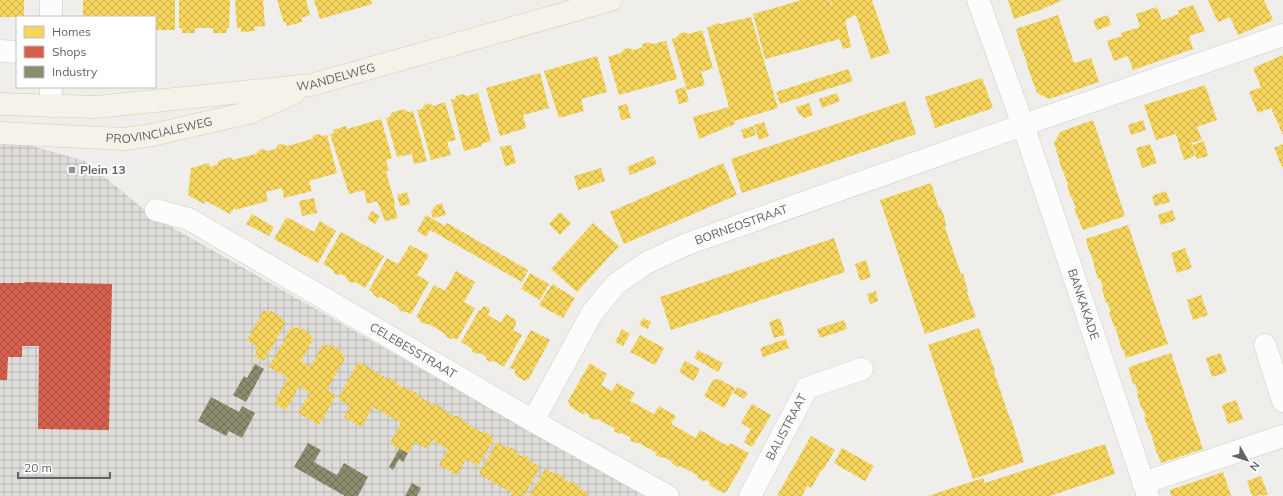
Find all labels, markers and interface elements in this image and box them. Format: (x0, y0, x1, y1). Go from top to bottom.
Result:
legend (16, 16, 156, 88)
text: Homes (52, 24, 91, 39)
text: Shops (52, 44, 87, 59)
street label: WANDELWEG (296, 59, 377, 93)
text: Industry (52, 64, 98, 79)
street label: PROVINCIALEWEG (105, 113, 214, 146)
place label: Plein 13 (80, 162, 126, 177)
marker: Plein 13 (67, 165, 77, 175)
street label: BORNEOSTRAAT (692, 201, 790, 248)
street label: BANKAKADE (1065, 267, 1103, 342)
street label: CELEBESSTRAAT (367, 319, 460, 382)
street label: BALISTRAAT (762, 390, 810, 463)
north arrow (1227, 440, 1267, 480)
scale bar (18, 454, 110, 480)
text: N (1247, 459, 1263, 474)
text: 20 m (24, 460, 52, 475)

